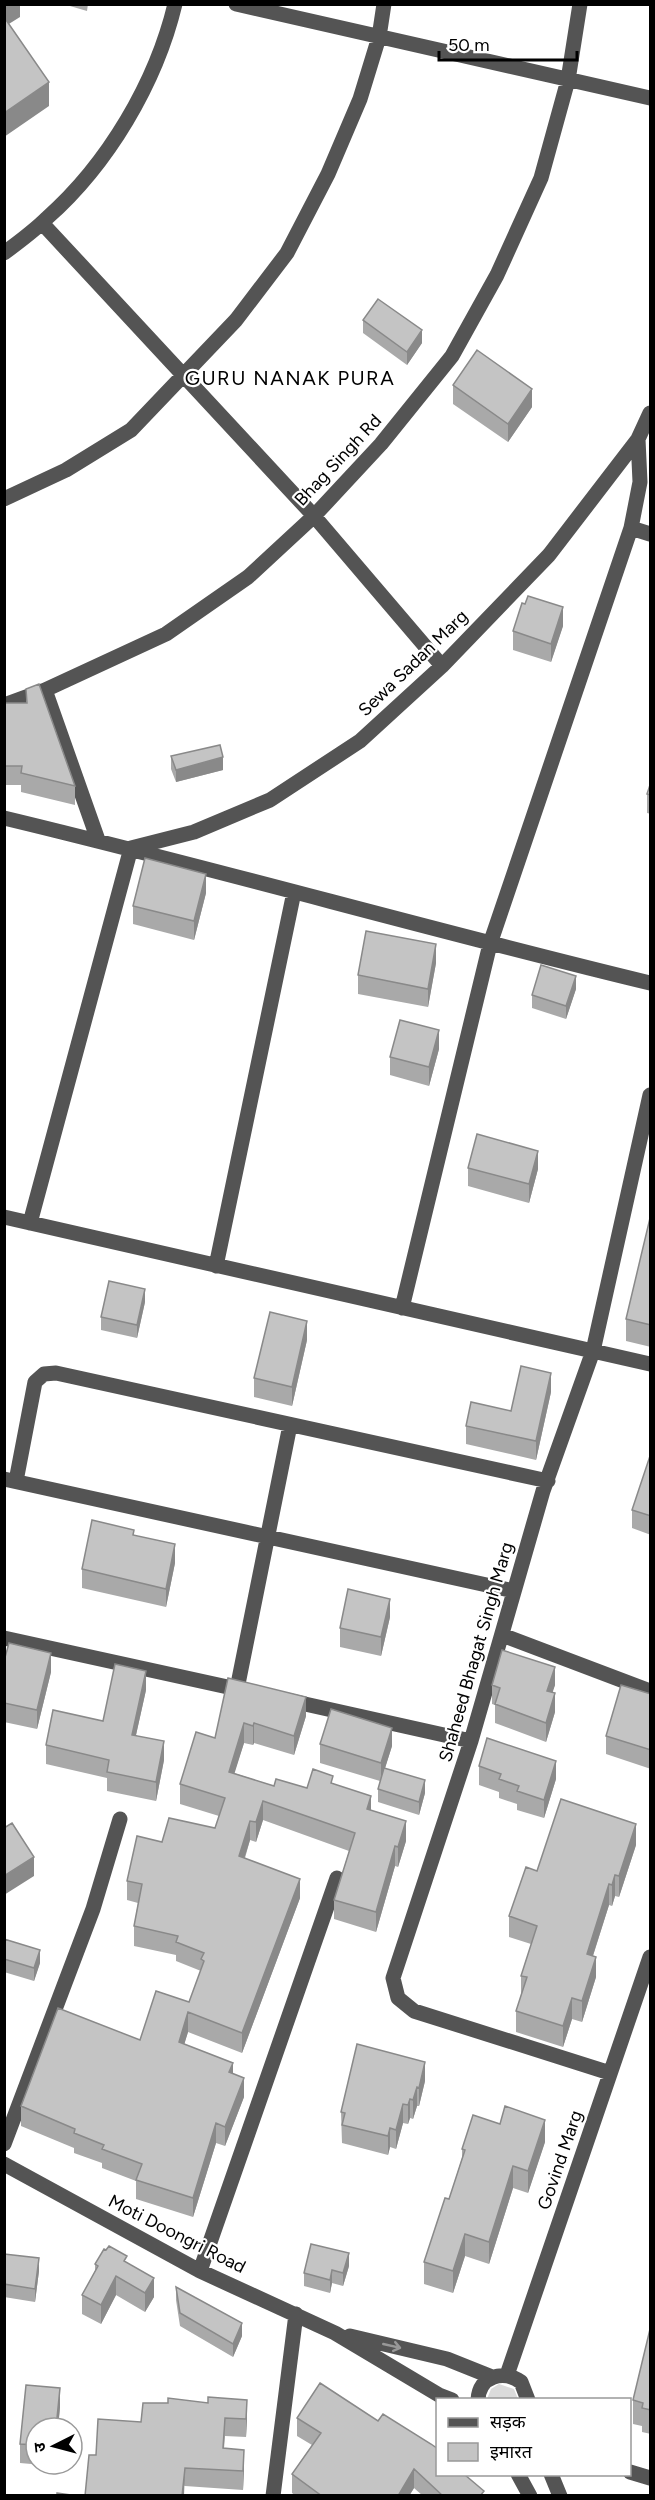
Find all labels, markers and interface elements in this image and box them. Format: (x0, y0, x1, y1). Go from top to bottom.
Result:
scale bar (439, 24, 577, 62)
text: 50 m (448, 34, 490, 56)
district label: GURU NANAK PURA (185, 366, 395, 390)
street label: Bhag Singh Rd (290, 410, 386, 510)
street label: Sewa Sadan Marg (354, 605, 472, 721)
street label: Shaheed Bhagat Singh Marg (434, 1540, 518, 1764)
street label: Govind Marg (533, 2107, 587, 2213)
street label: Moti Doongri Road (105, 2190, 249, 2278)
one-way arrow (382, 2341, 401, 2352)
legend (436, 2398, 631, 2476)
text: सड़क (490, 2411, 527, 2433)
north arrow (24, 2416, 84, 2476)
text: उ (30, 2441, 50, 2453)
text: इमारत (490, 2441, 533, 2463)

